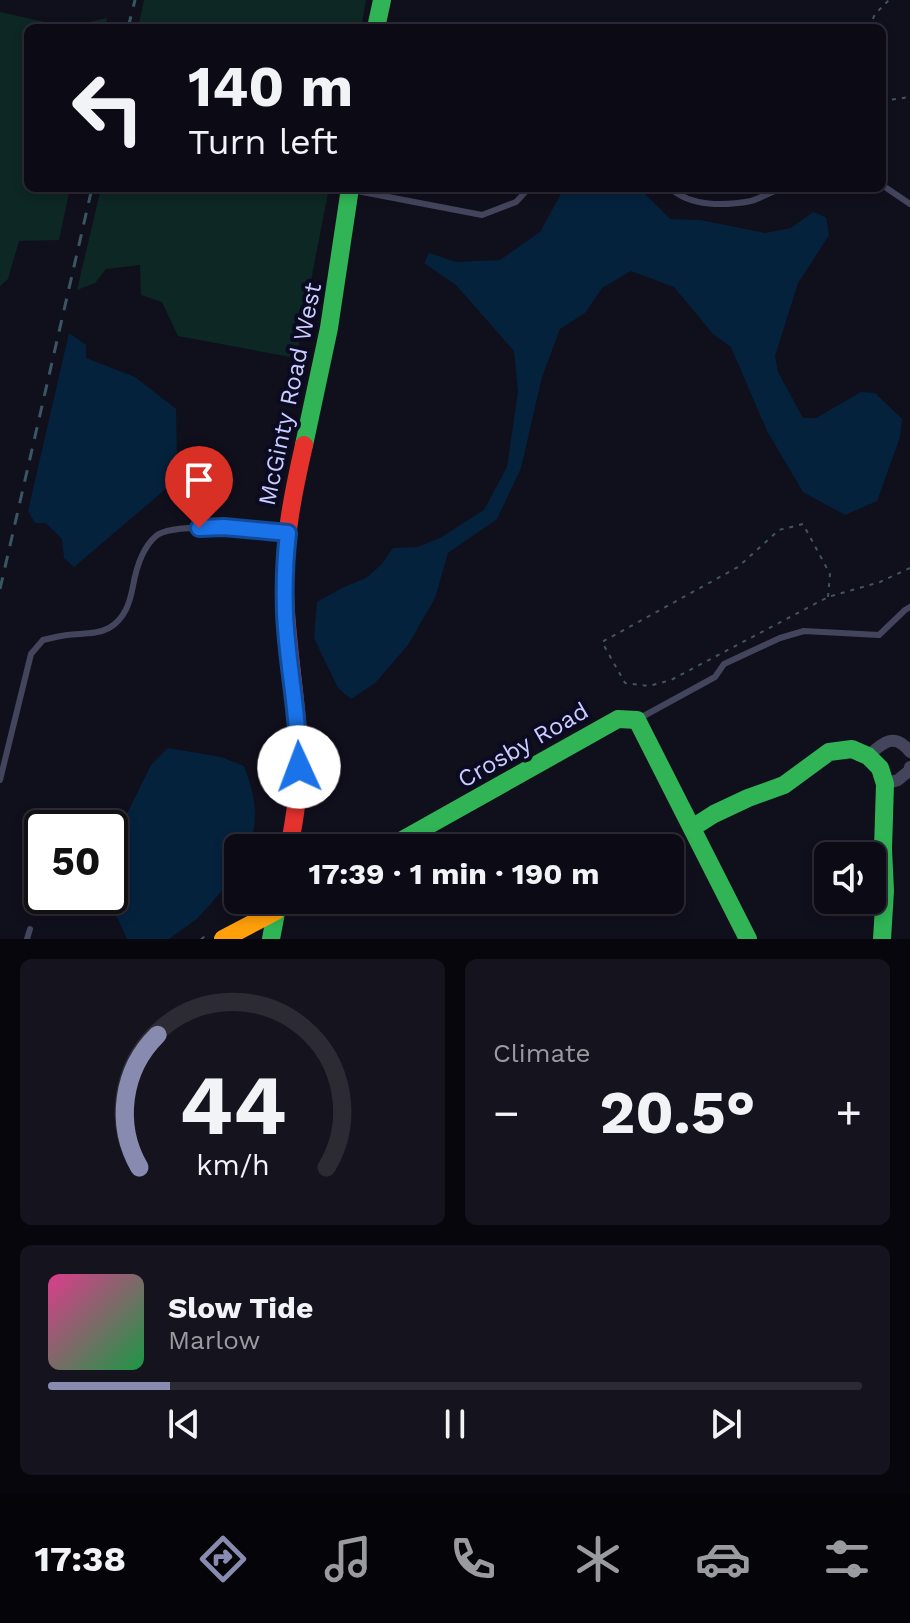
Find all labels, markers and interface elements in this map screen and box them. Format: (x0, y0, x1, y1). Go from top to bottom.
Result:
text: 140 m (188, 54, 353, 120)
icon: left (56, 56, 160, 160)
text: Turn left (188, 121, 338, 163)
street label: McGinty Road West (253, 280, 327, 508)
pin (165, 446, 233, 528)
icon: arrive (177, 458, 221, 502)
street label: Crosby Road (453, 696, 593, 794)
position arrow (257, 725, 341, 809)
speed limit sign: 50 (24, 810, 128, 914)
map controls (814, 842, 886, 914)
button: sound (814, 842, 886, 914)
text: 17:39 · 1 min · 190 m (309, 856, 599, 891)
text: Climate (493, 1038, 591, 1068)
text: 44 (179, 1057, 286, 1154)
text: 20.5° (600, 1077, 755, 1148)
text: − (493, 1087, 520, 1139)
text: + (835, 1087, 862, 1139)
text: km/h (196, 1148, 269, 1182)
text: Slow Tide (168, 1290, 313, 1325)
text: Marlow (168, 1325, 260, 1355)
icon: previous (162, 1402, 206, 1446)
icon: pause (433, 1402, 477, 1446)
icon: next (704, 1402, 748, 1446)
icon: directions (195, 1531, 251, 1587)
icon: music (320, 1531, 376, 1587)
icon: phone (445, 1531, 501, 1587)
icon: climate (570, 1531, 626, 1587)
icon: car (695, 1531, 751, 1587)
icon: filters (819, 1531, 875, 1587)
text: 17:38 (34, 1538, 126, 1580)

